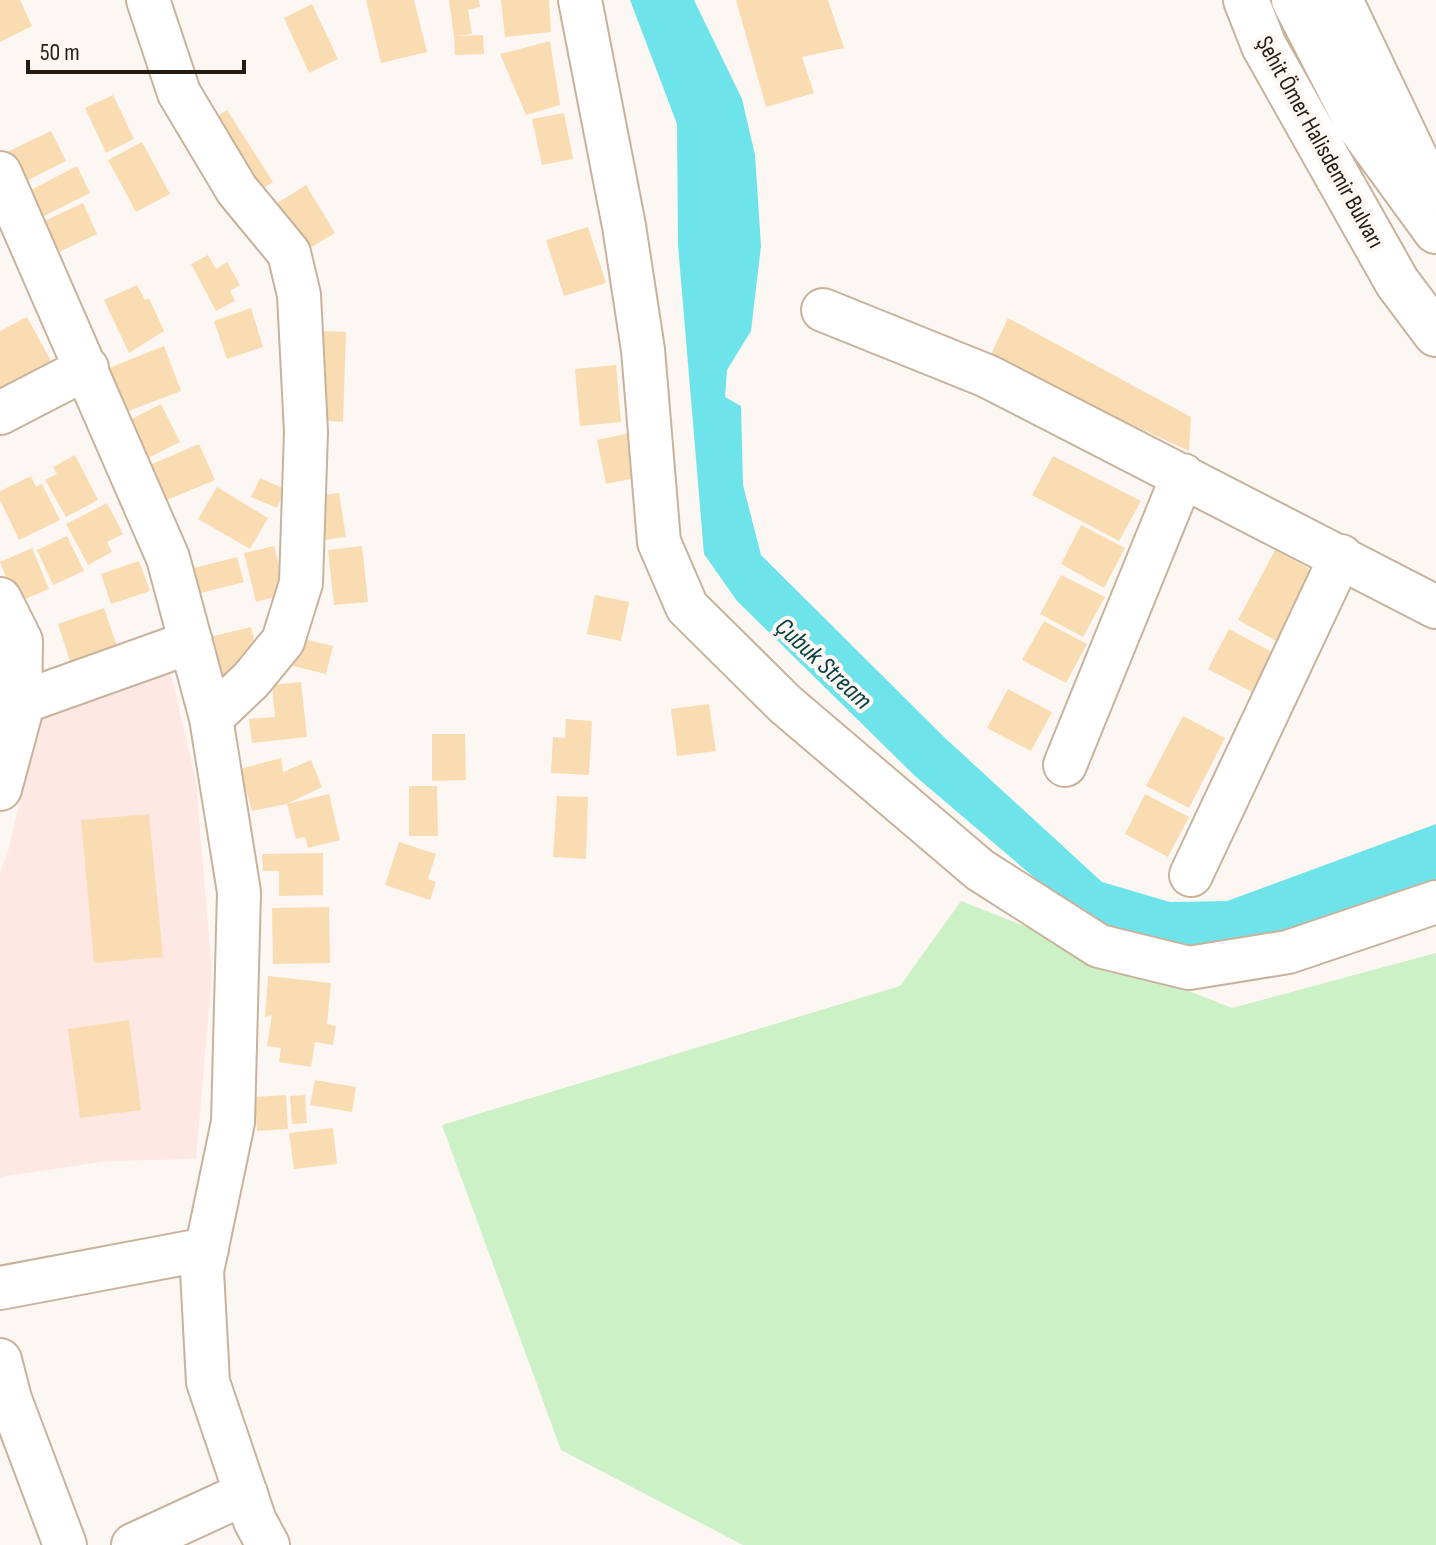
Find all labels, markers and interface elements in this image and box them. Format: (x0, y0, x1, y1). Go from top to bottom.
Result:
scale bar (28, 24, 244, 74)
street label: Şehit Ömer Halisdemir Bulvarı (1250, 31, 1390, 253)
text: 50 m (40, 38, 80, 67)
water label: Çubuk Stream (768, 612, 878, 716)

